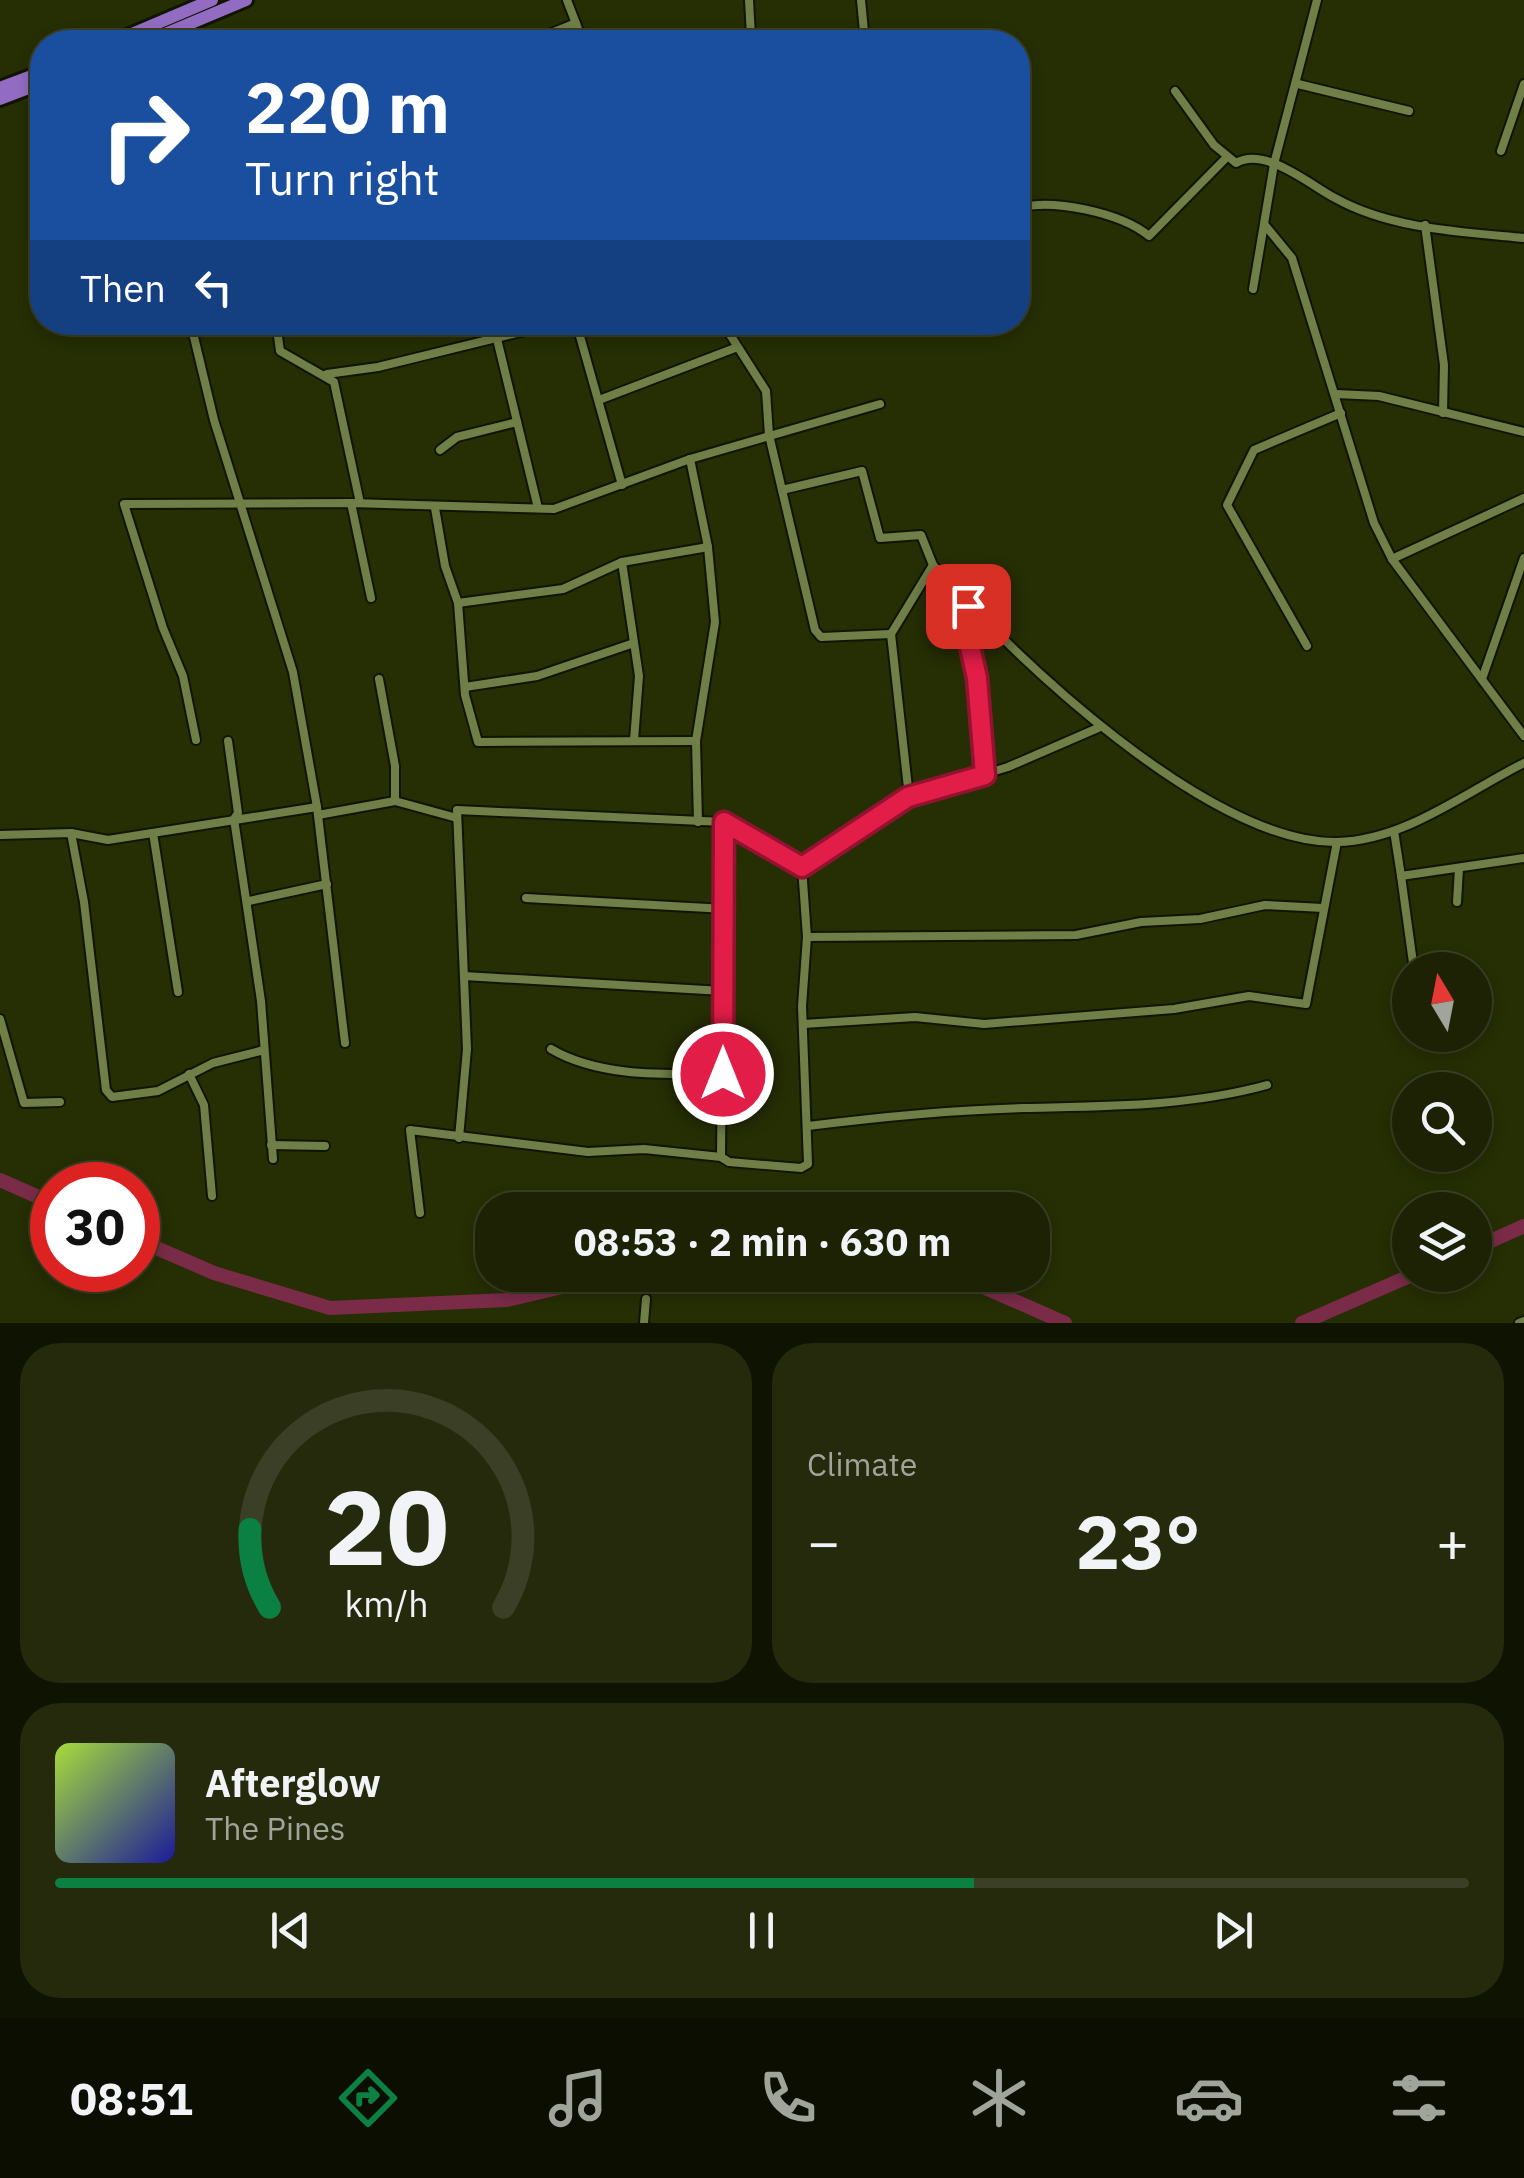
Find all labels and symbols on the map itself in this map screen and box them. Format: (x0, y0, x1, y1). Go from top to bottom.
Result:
pin (926, 564, 1011, 649)
north arrow (1392, 952, 1492, 1052)
position arrow (671, 1022, 775, 1126)
speed limit sign: 30 (30, 1162, 160, 1292)

